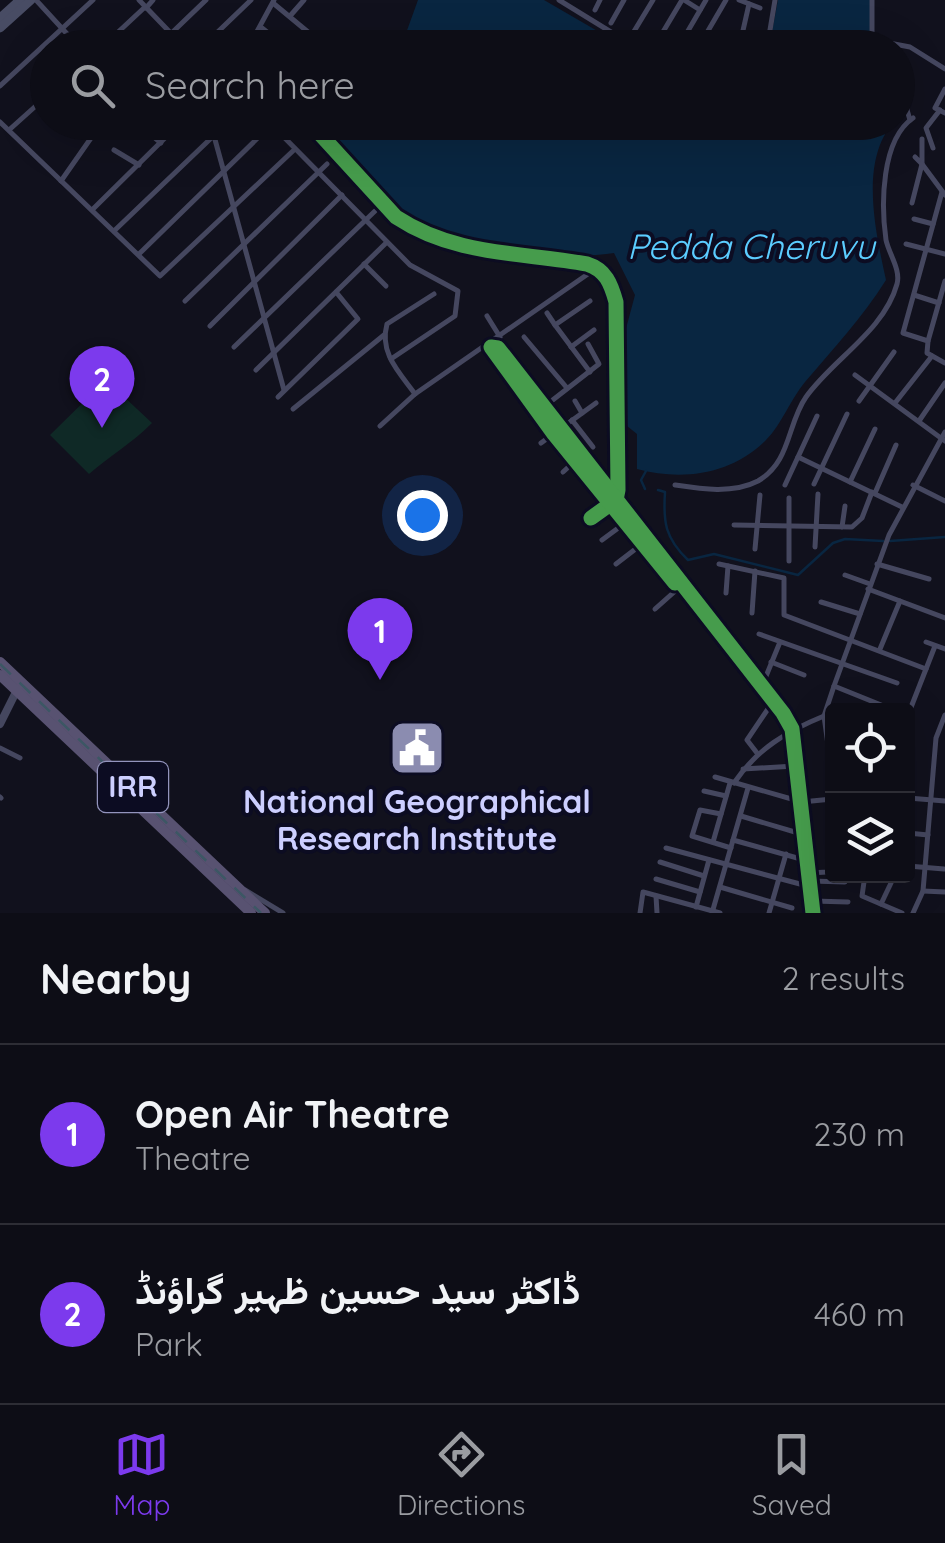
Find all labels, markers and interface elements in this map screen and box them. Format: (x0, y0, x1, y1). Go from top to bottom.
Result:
search box (30, 30, 915, 140)
icon: search (65, 58, 120, 113)
text: Search here (145, 61, 355, 109)
water label: Pedda Cheruvu (627, 224, 877, 268)
pin: 2 (70, 346, 134, 428)
your location (397, 490, 448, 541)
pin: 1 (348, 598, 412, 680)
map controls (825, 703, 915, 883)
button: locate (825, 703, 915, 793)
public building icon: National Geographical Research Institute (387, 718, 447, 778)
road number: IRR (98, 762, 168, 812)
place label: National Geographical Research Institute (243, 781, 591, 858)
button: layers (825, 793, 915, 883)
text: Nearby (40, 952, 191, 1005)
text: 2 results (782, 958, 905, 998)
text: Open Air Theatre (135, 1090, 450, 1138)
text: 1 (66, 1114, 79, 1154)
text: 230 m (814, 1114, 905, 1154)
text: Theatre (135, 1138, 251, 1178)
text: ڈاکٹر سید حسین ظہیر گراؤنڈ (135, 1266, 580, 1314)
text: 2 (63, 1294, 82, 1334)
text: 460 m (814, 1294, 905, 1334)
text: Park (135, 1324, 203, 1364)
tab: Map (113, 1427, 170, 1522)
tab: Directions (397, 1427, 525, 1522)
tab: Saved (752, 1427, 832, 1522)

